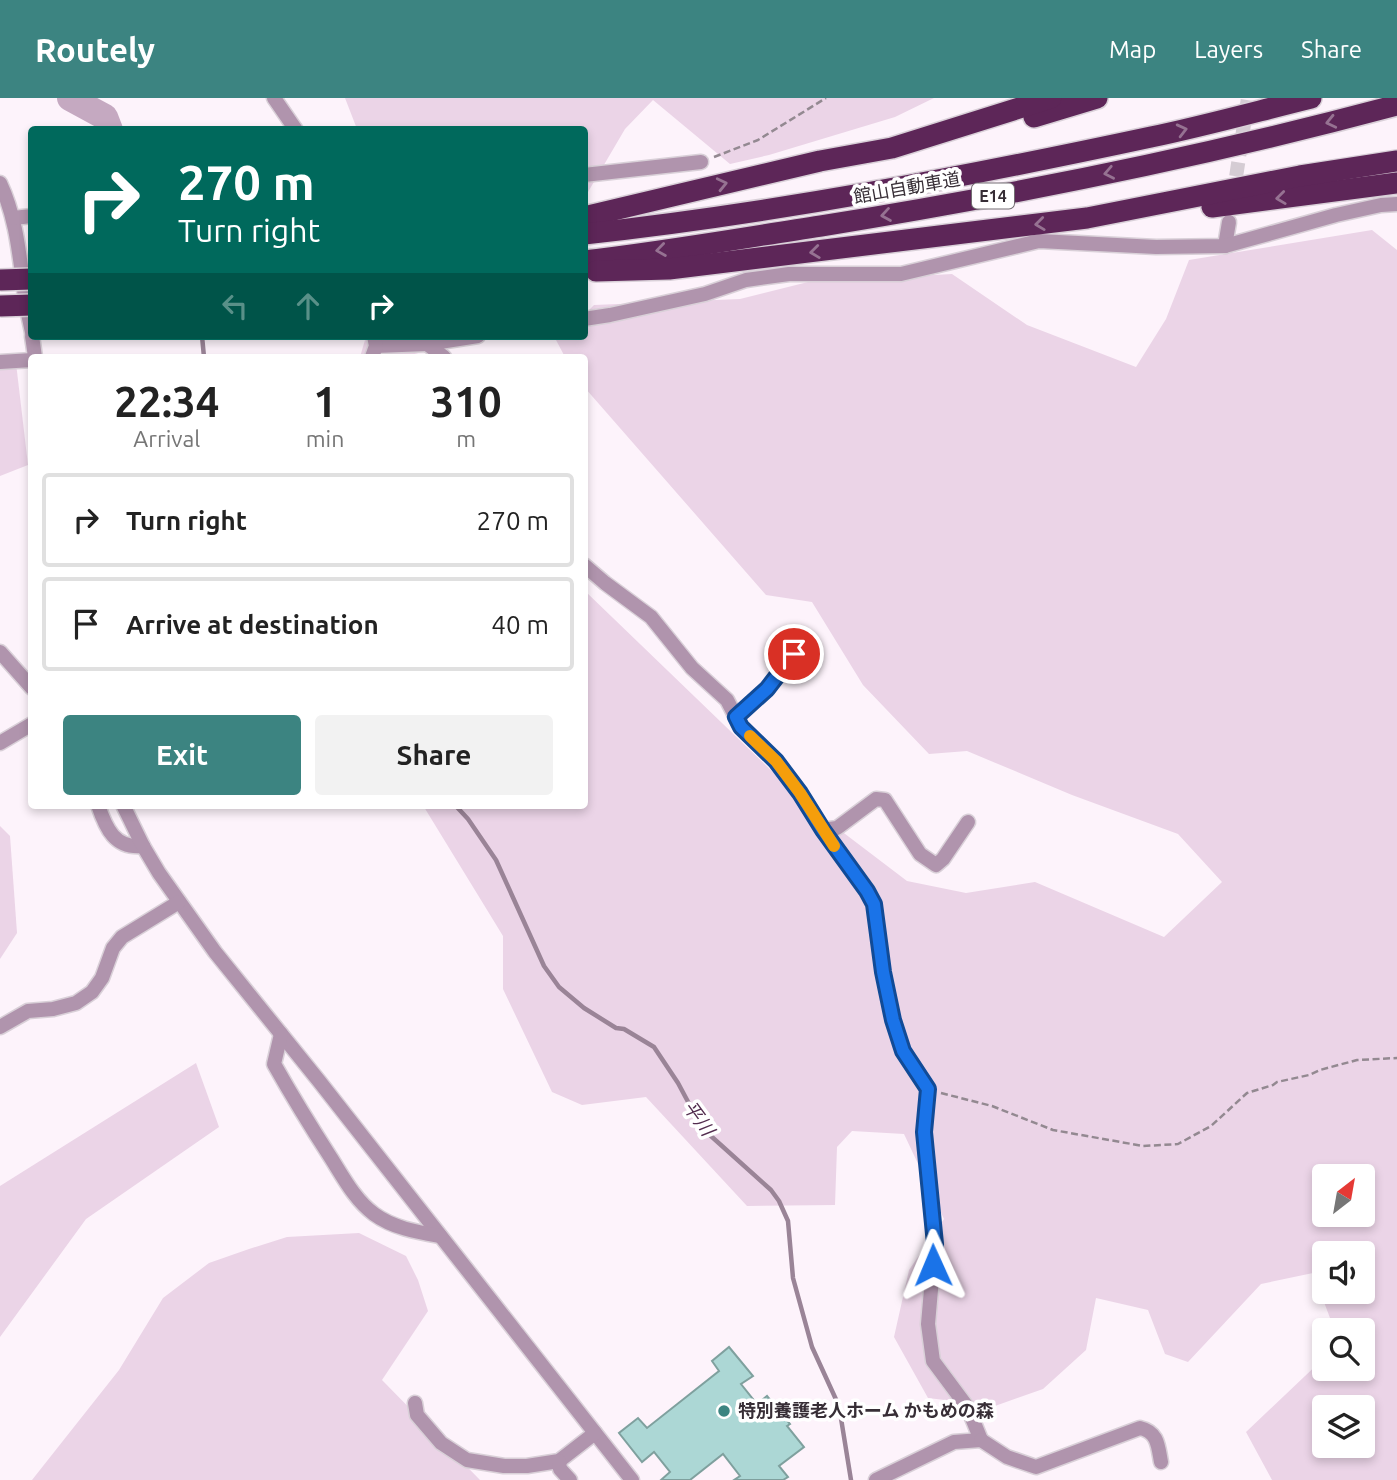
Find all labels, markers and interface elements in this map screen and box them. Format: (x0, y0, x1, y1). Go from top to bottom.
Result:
text: Routely (35, 31, 155, 68)
text: Map (1109, 36, 1156, 63)
text: Layers (1194, 36, 1263, 63)
text: Share (1301, 36, 1362, 63)
one-way arrow (1325, 114, 1337, 128)
one-way arrow (1176, 124, 1188, 138)
icon: right (63, 154, 154, 245)
text: 270 m (178, 154, 315, 209)
one-way arrow (1103, 165, 1115, 180)
street label: 館山自動車道 (852, 168, 962, 206)
one-way arrow (716, 178, 728, 192)
road number: E14 (972, 184, 1014, 208)
one-way arrow (1275, 190, 1287, 205)
one-way arrow (880, 207, 892, 222)
text: Turn right (178, 212, 320, 248)
one-way arrow (1035, 216, 1046, 231)
one-way arrow (655, 242, 667, 257)
one-way arrow (809, 244, 821, 259)
icon: left (216, 287, 254, 325)
icon: ahead (289, 287, 327, 325)
icon: right (362, 287, 400, 325)
text: 22:34 (114, 378, 219, 425)
text: 1 (313, 378, 337, 425)
text: 310 (431, 378, 502, 425)
text: Arrival (133, 426, 200, 451)
text: min (306, 426, 344, 451)
text: m (456, 426, 476, 451)
icon: right (67, 501, 105, 539)
text: Turn right (126, 506, 247, 535)
text: 270 m (477, 506, 549, 535)
icon: arrive (67, 605, 105, 643)
text: Arrive at destination (126, 610, 379, 639)
text: 40 m (491, 610, 549, 639)
pin (764, 624, 824, 684)
icon: arrive (775, 635, 813, 673)
button: Exit (63, 715, 301, 795)
button: Share (315, 715, 553, 795)
water label: 平川 (679, 1096, 720, 1141)
north arrow (1312, 1164, 1376, 1227)
map controls (1312, 1164, 1375, 1458)
position arrow (896, 1228, 970, 1302)
button: sound (1312, 1241, 1375, 1304)
button: search (1312, 1318, 1375, 1381)
button: layers (1312, 1395, 1375, 1458)
place label: 特別養護老人ホーム かもめの森 (738, 1400, 994, 1420)
marker: 特別養護老人ホーム かもめの森 (716, 1403, 732, 1419)

